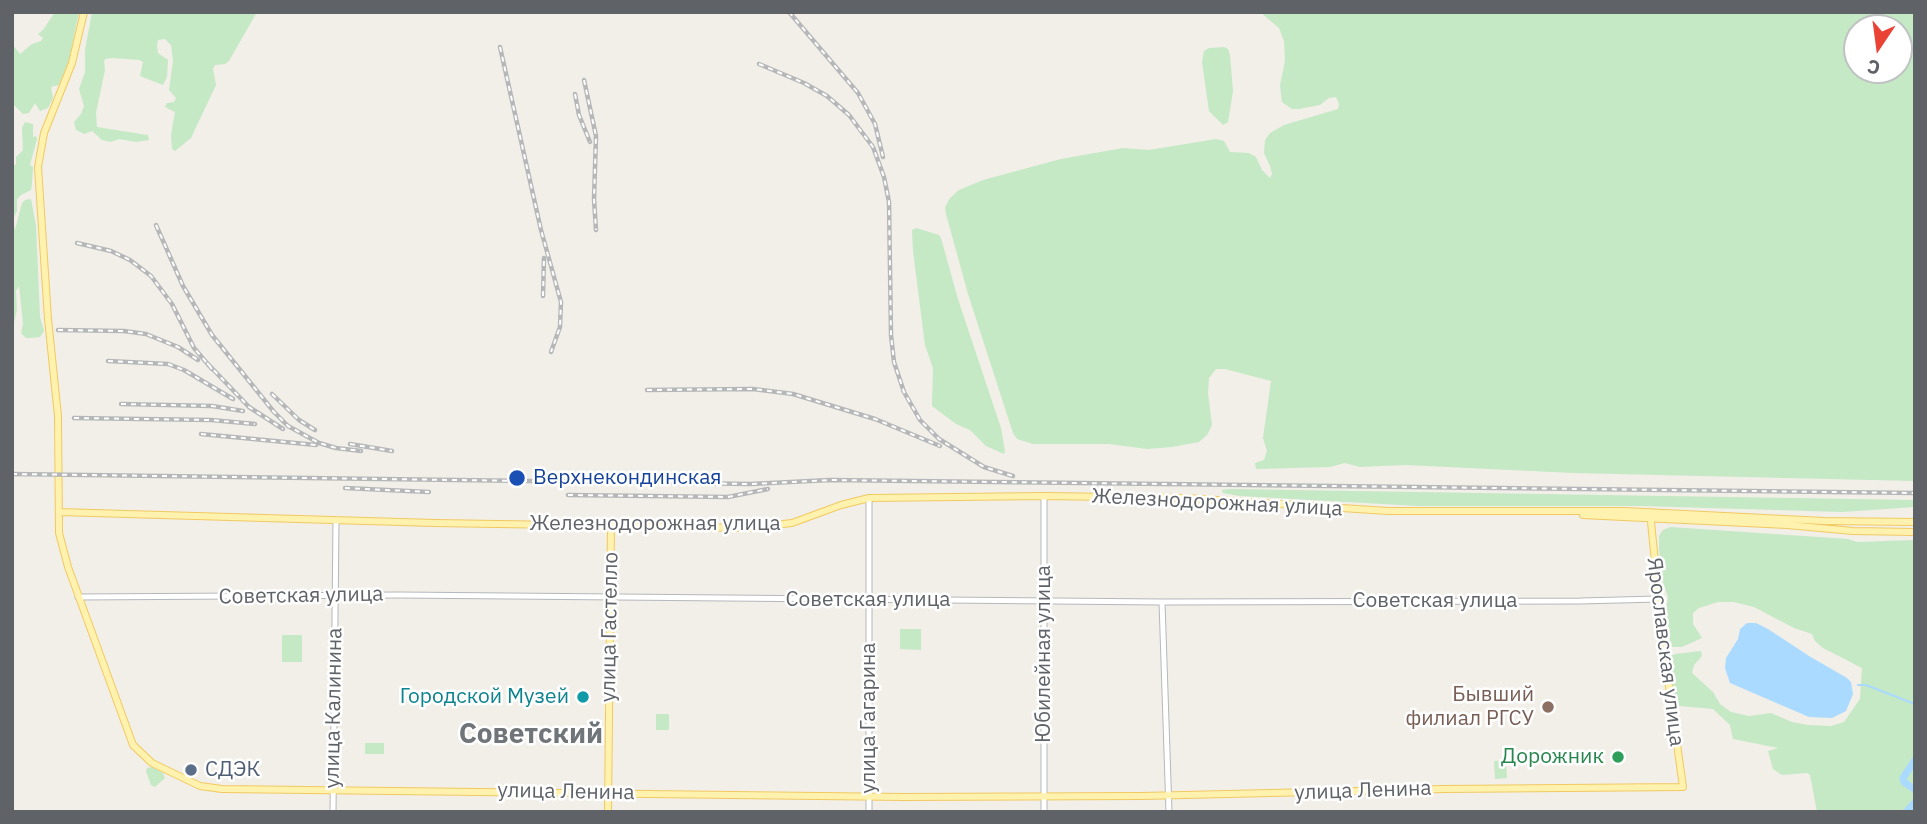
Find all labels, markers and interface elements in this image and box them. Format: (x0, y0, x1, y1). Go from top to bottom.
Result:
north arrow (1843, 14, 1913, 84)
text: С (1865, 54, 1882, 81)
place label: Верхнекондинская (533, 465, 722, 491)
marker: Верхнекондинская (507, 468, 527, 488)
street label: Железнодорожная улица (1091, 484, 1343, 522)
street label: Железнодорожная улица (529, 511, 781, 537)
street label: улица Гастелло (596, 552, 624, 702)
street label: Ярославская улица (1641, 556, 1689, 748)
street label: Юбилейная улица (1031, 565, 1057, 743)
street label: Советская улица (218, 582, 384, 610)
street label: Советская улица (786, 587, 950, 613)
street label: Советская улица (1353, 588, 1517, 614)
street label: улица Калинина (320, 627, 348, 789)
street label: улица Гагарина (856, 642, 882, 794)
place label: Бывший филиал РГСУ (1405, 682, 1534, 732)
place label: Городской Музей (400, 684, 569, 710)
marker: Городской Музей (575, 689, 591, 705)
marker: Бывший филиал РГСУ (1540, 699, 1556, 715)
district label: Советский (459, 718, 603, 752)
place label: Дорожник (1501, 744, 1604, 770)
marker: Дорожник (1610, 749, 1626, 765)
place label: СДЭК (205, 757, 260, 783)
marker: СДЭК (183, 762, 199, 778)
street label: улица Ленина (1294, 776, 1432, 806)
street label: улица Ленина (497, 778, 635, 806)

